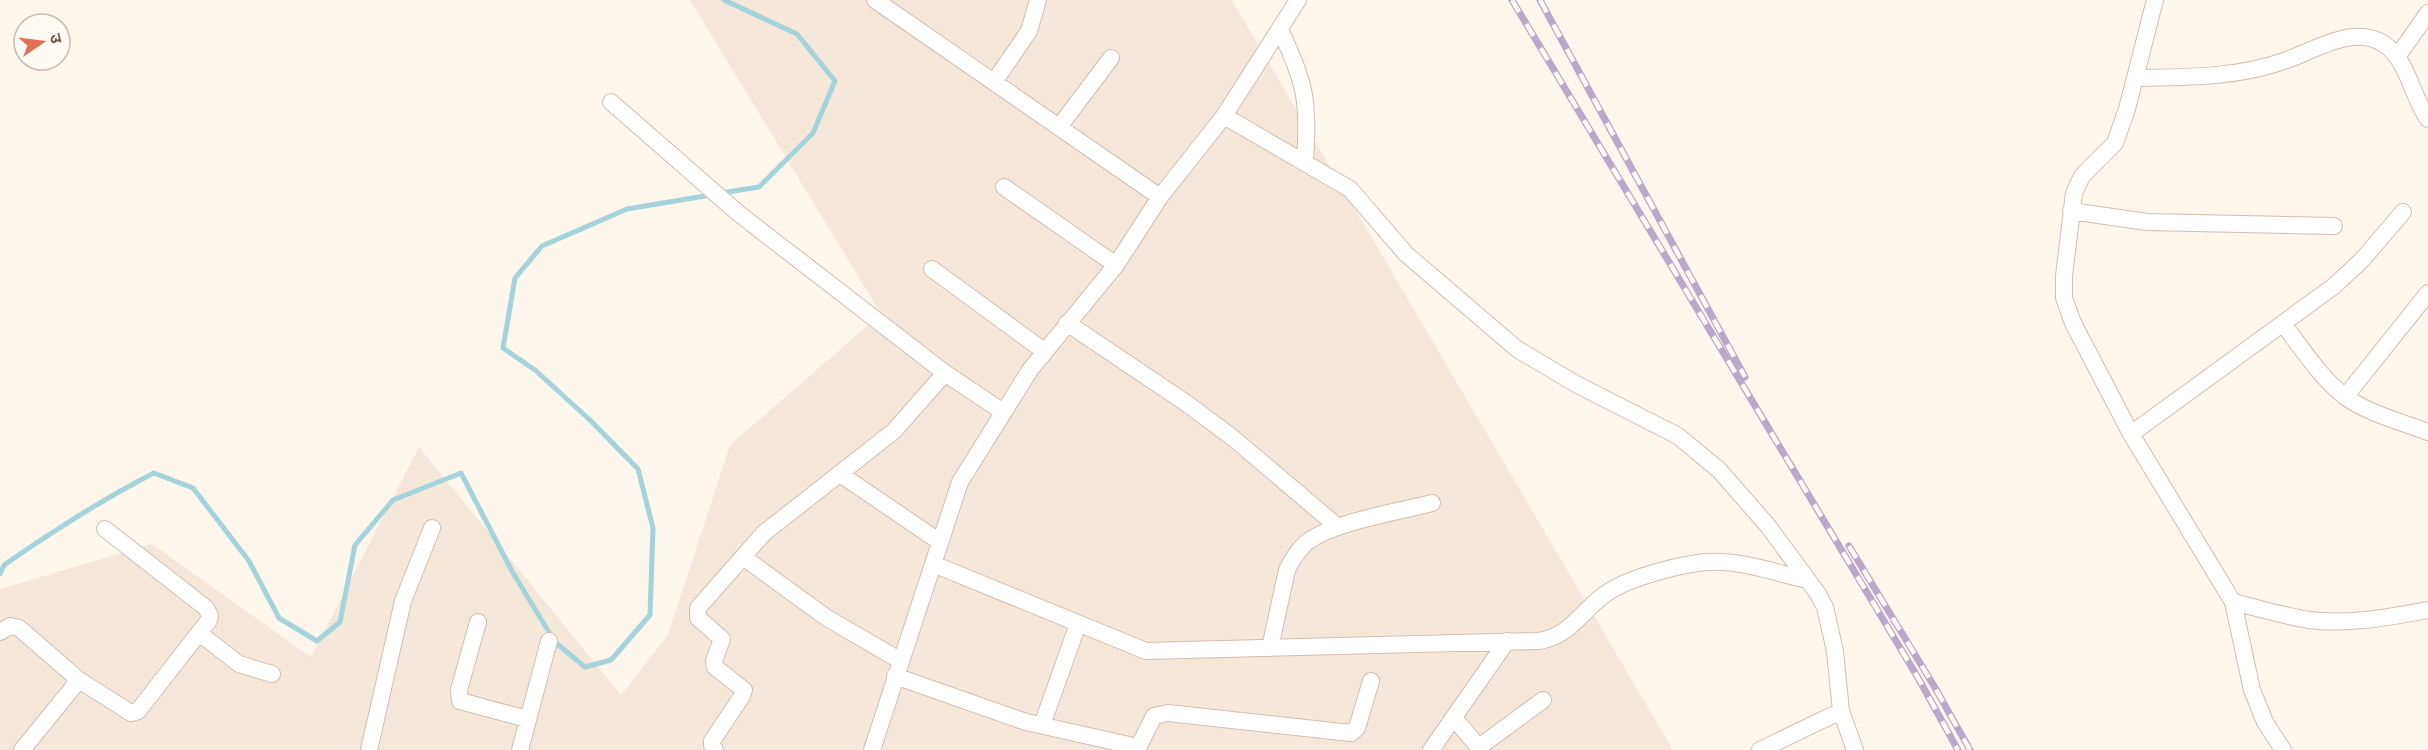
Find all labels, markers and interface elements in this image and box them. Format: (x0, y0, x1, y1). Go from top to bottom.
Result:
north arrow (12, 12, 72, 72)
text: उ (45, 31, 68, 46)

